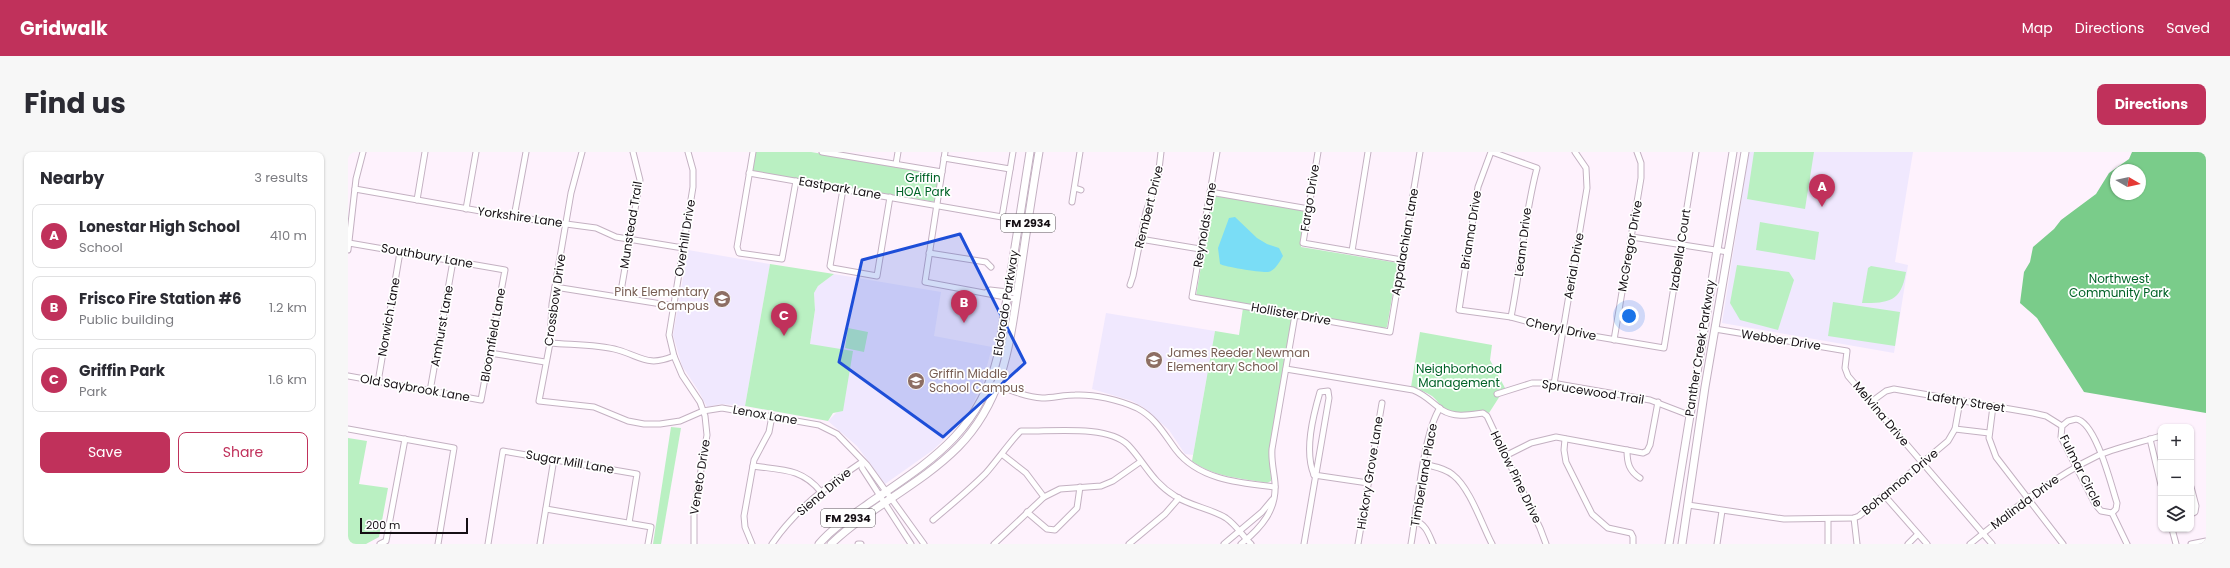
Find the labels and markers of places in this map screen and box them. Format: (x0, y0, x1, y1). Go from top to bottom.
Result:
pin: A (1809, 174, 1835, 207)
place label: Pink Elementary Campus (614, 283, 709, 314)
school or university icon: Pink Elementary Campus (712, 289, 732, 309)
pin: B (951, 290, 977, 323)
pin: C (771, 303, 797, 336)
place label: James Reeder Newman Elementary School (1167, 344, 1310, 375)
school or university icon: James Reeder Newman Elementary School (1144, 350, 1164, 370)
place label: Griffin Middle School Campus (929, 365, 1024, 396)
school or university icon: Griffin Middle School Campus (906, 371, 926, 391)

